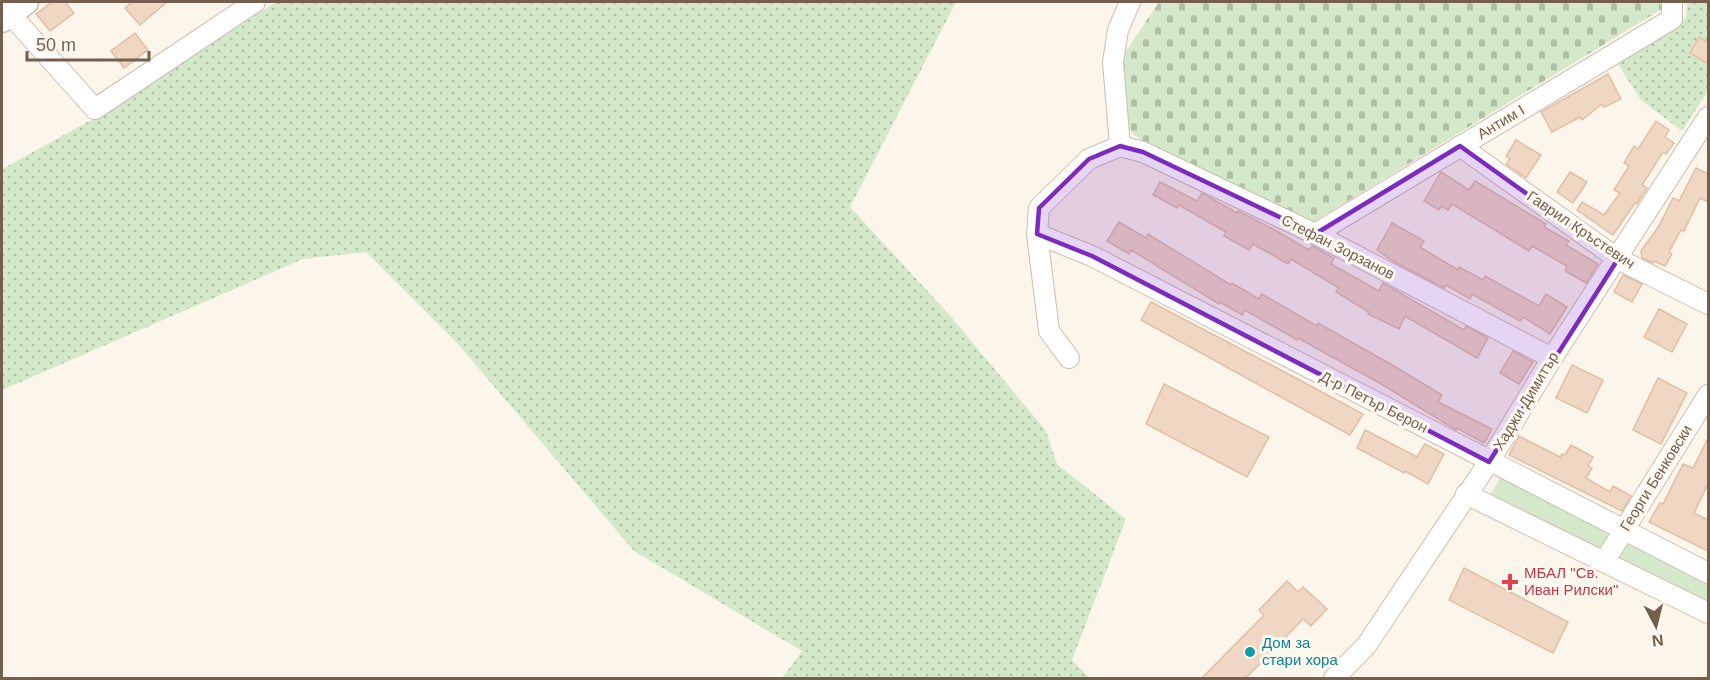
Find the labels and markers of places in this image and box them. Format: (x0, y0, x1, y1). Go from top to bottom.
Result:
place label: МБАЛ "Св. Иван Рилски" (1524, 564, 1618, 598)
marker: МБАЛ "Св. Иван Рилски" (1501, 573, 1519, 591)
place label: Дом за стари хора (1262, 634, 1338, 668)
marker: Дом за стари хора (1243, 645, 1257, 659)

